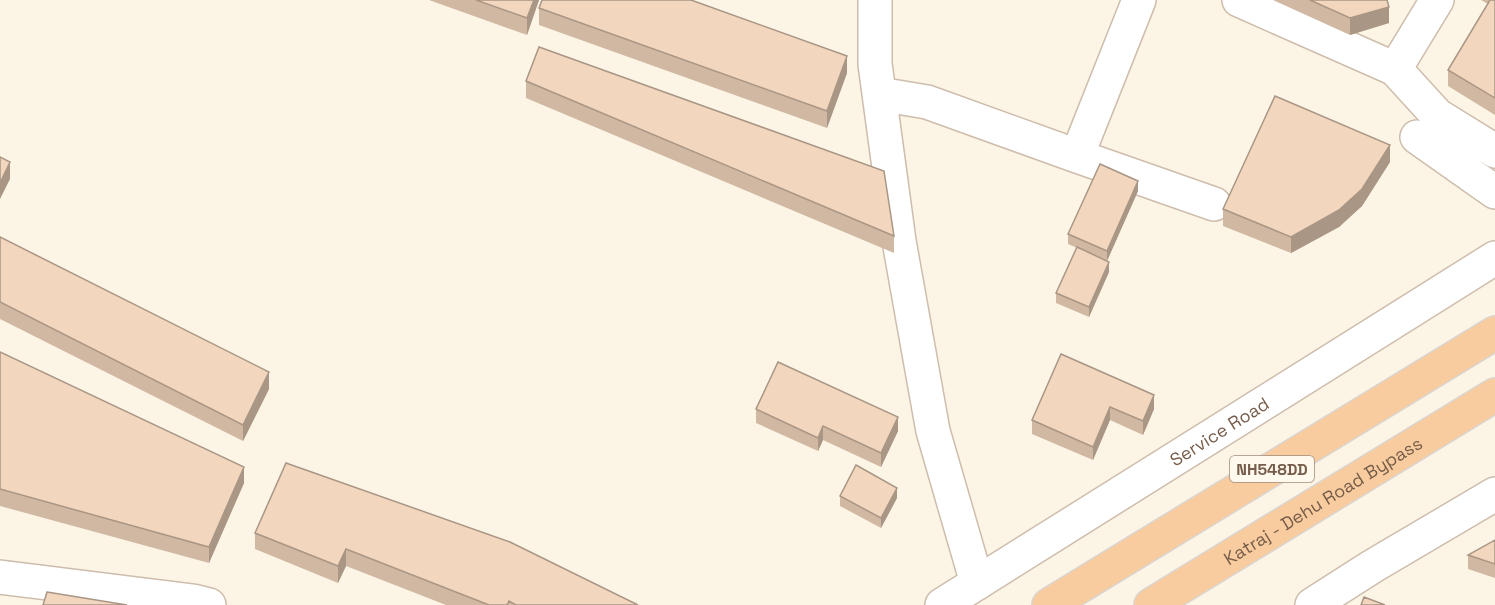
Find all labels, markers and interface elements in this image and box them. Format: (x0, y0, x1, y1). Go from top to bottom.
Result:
street label: Service Road (1165, 391, 1273, 471)
street label: Katraj - Dehu Road Bypass (1219, 431, 1426, 570)
road number: NH548DD (1230, 456, 1314, 482)

